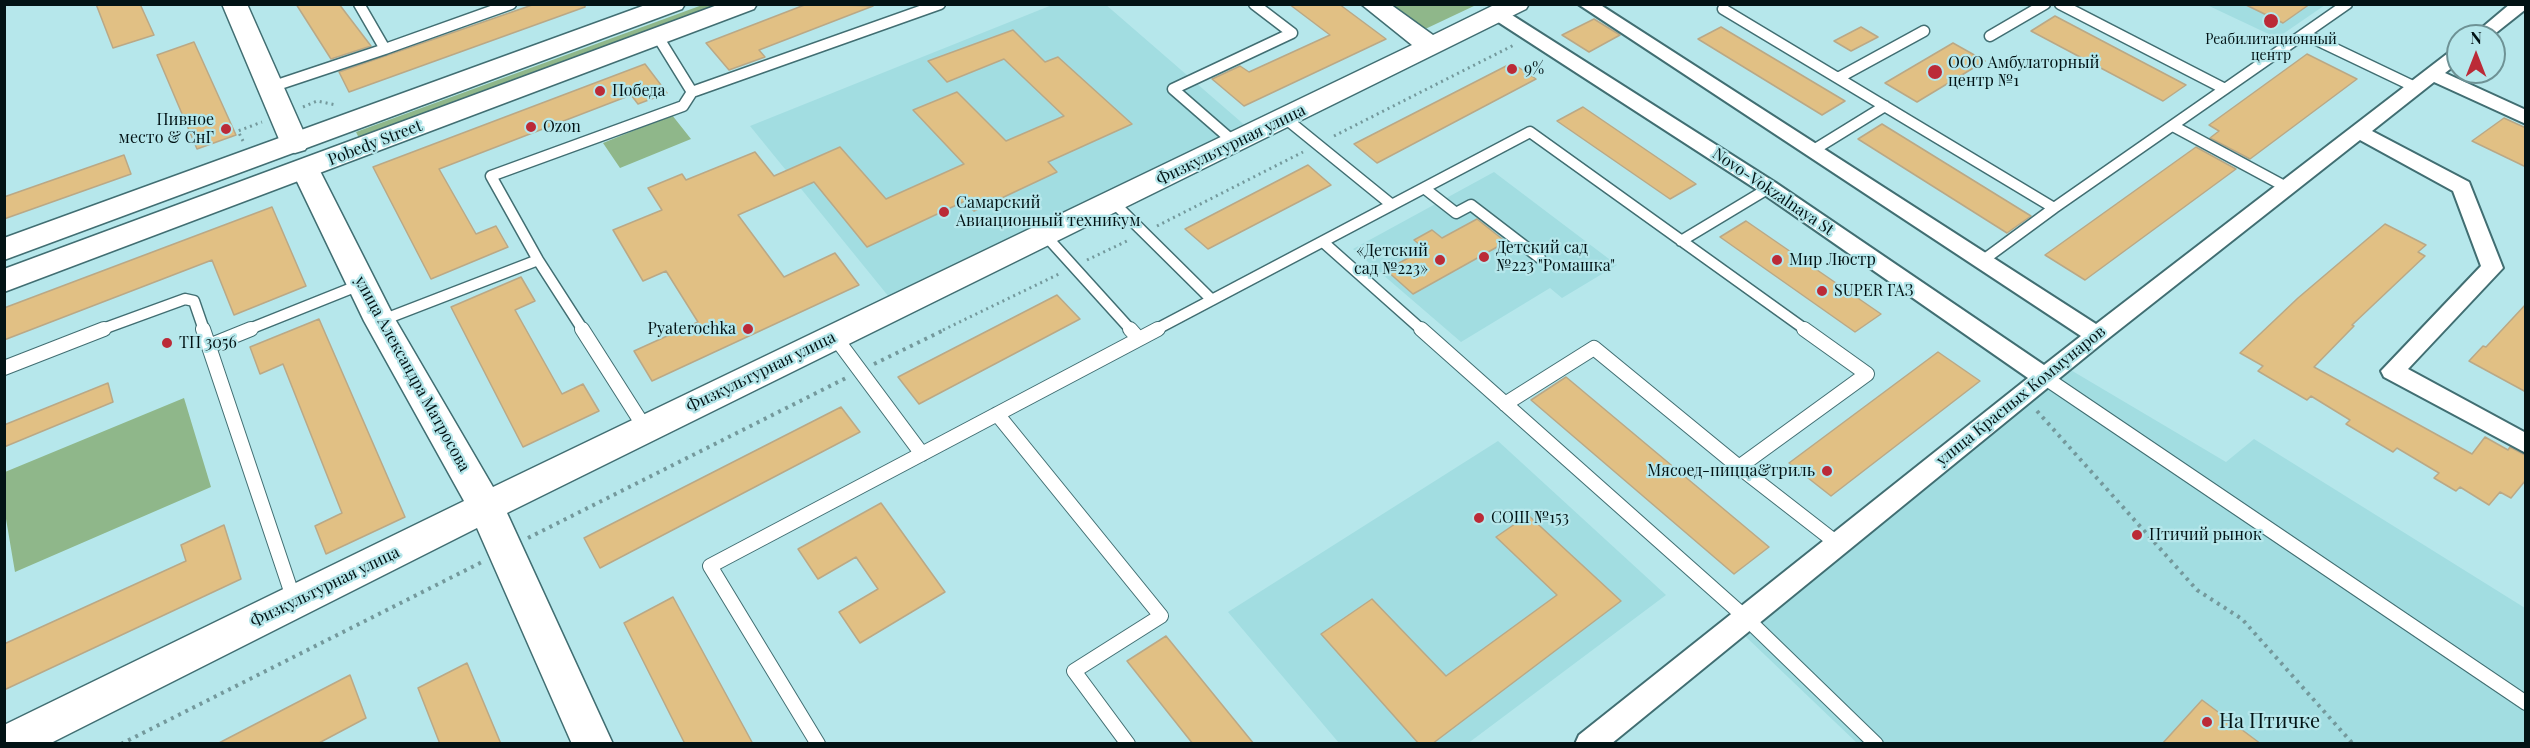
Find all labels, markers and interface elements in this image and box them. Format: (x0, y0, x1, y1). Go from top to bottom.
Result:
marker: Реабилитационный центр (2262, 12, 2280, 30)
north arrow (2446, 24, 2506, 84)
text: N (2470, 27, 2482, 48)
place label: Реабилитационный центр (2205, 32, 2337, 64)
place label: ООО Амбулаторный центр №1 (1948, 53, 2100, 91)
place label: 9% (1524, 59, 1544, 79)
marker: 9% (1505, 62, 1519, 76)
marker: ООО Амбулаторный центр №1 (1926, 63, 1944, 81)
place label: Победа (612, 81, 665, 101)
marker: Победа (593, 84, 607, 98)
street label: Физкультурная улица (1153, 101, 1309, 189)
place label: Пивное место & СнГ (119, 110, 214, 148)
street label: Pobedy Street (325, 116, 425, 170)
place label: Ozon (543, 117, 581, 137)
marker: Ozon (524, 120, 538, 134)
marker: Пивное место & СнГ (219, 122, 233, 136)
street label: Novo-Vokzalnaya St (1709, 144, 1837, 240)
place label: Самарский Авиационный техникум (956, 193, 1141, 231)
marker: Самарский Авиационный техникум (937, 205, 951, 219)
place label: Детский сад №223 "Ромашка" (1496, 238, 1615, 276)
place label: «Детский сад №223» (1354, 241, 1428, 279)
marker: Детский сад №223 "Ромашка" (1477, 250, 1491, 264)
place label: Мир Люстр (1789, 250, 1876, 270)
marker: «Детский сад №223» (1433, 253, 1447, 267)
marker: Мир Люстр (1770, 253, 1784, 267)
street label: улица Александра Матросова (350, 273, 474, 475)
place label: SUPER ГАЗ (1834, 281, 1913, 301)
marker: SUPER ГАЗ (1815, 284, 1829, 298)
place label: Pyaterochka (648, 319, 736, 339)
marker: Pyaterochka (741, 322, 755, 336)
street label: улица Красных Коммунаров (1933, 322, 2109, 470)
street label: Физкультурная улица (683, 328, 839, 416)
place label: ТП 3056 (179, 333, 237, 353)
marker: ТП 3056 (160, 336, 174, 350)
place label: Мясоед-пицца&гриль (1647, 461, 1815, 481)
marker: Мясоед-пицца&гриль (1820, 464, 1834, 478)
place label: СОШ №153 (1491, 508, 1569, 528)
marker: СОШ №153 (1472, 511, 1486, 525)
place label: Птичий рынок (2149, 525, 2262, 545)
marker: Птичий рынок (2130, 528, 2144, 542)
street label: Физкультурная улица (247, 543, 403, 631)
place label: На Птичке (2219, 710, 2320, 734)
marker: На Птичке (2200, 715, 2214, 729)

